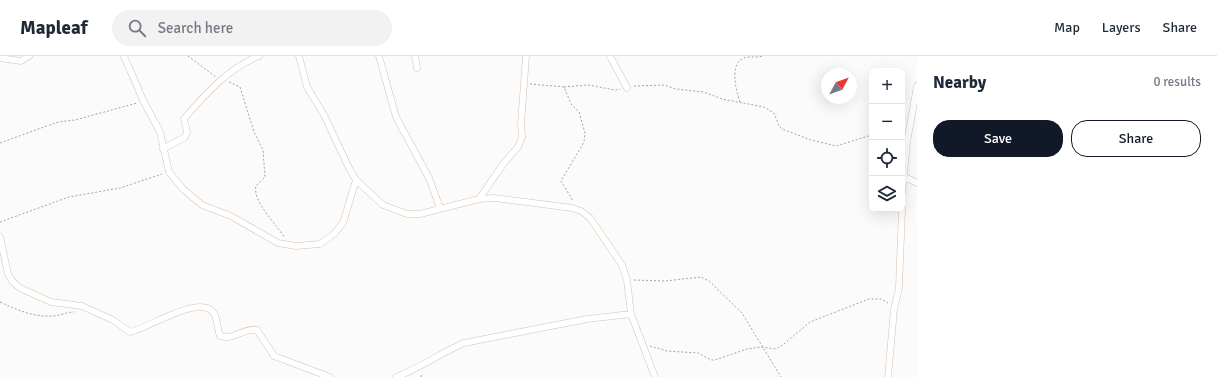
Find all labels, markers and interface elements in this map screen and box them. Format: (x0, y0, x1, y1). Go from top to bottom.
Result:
search box (112, 10, 392, 46)
text: Mapleaf (20, 16, 88, 40)
icon: search (126, 17, 148, 39)
text: Search here (158, 19, 233, 37)
text: Map (1054, 19, 1080, 36)
text: Layers (1102, 19, 1141, 36)
text: Share (1163, 19, 1197, 36)
north arrow (821, 68, 857, 104)
map controls (869, 68, 905, 212)
button: + (869, 68, 905, 104)
text: Nearby (933, 72, 986, 93)
text: 0 results (1153, 74, 1201, 90)
button: − (869, 104, 905, 140)
button: Save (933, 120, 1063, 157)
button: Share (1071, 120, 1201, 157)
button: locate (869, 140, 905, 176)
button: layers (869, 176, 905, 212)

